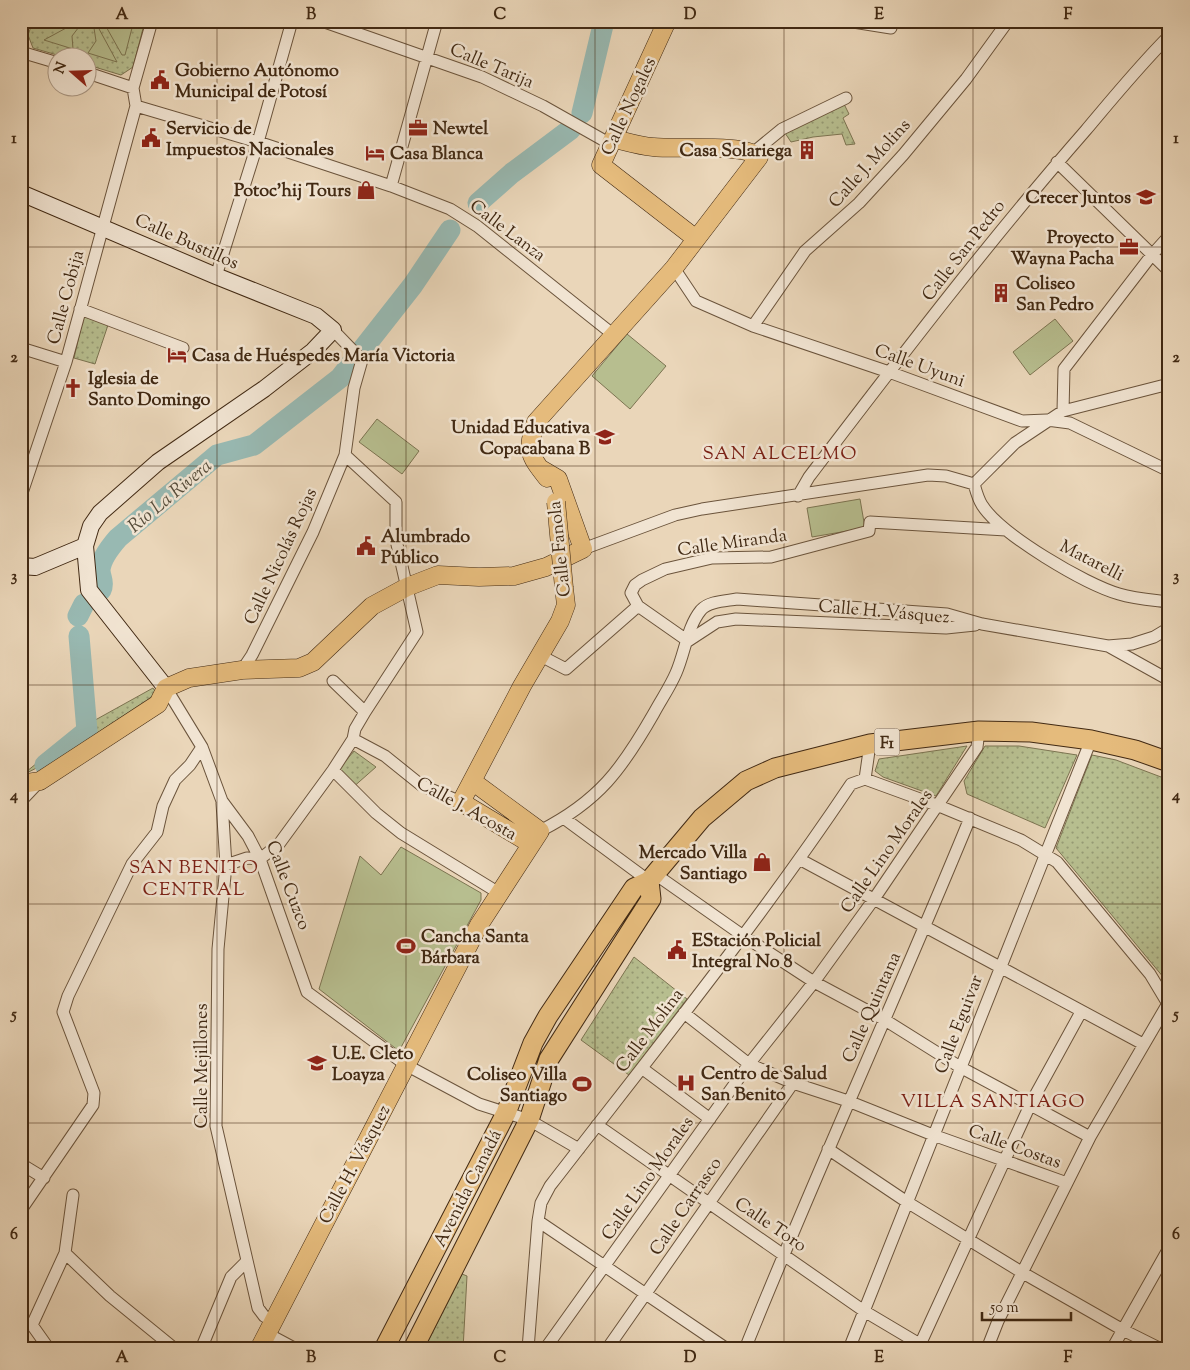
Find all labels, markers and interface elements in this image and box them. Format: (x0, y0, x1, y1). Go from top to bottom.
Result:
text: A (116, 4, 129, 27)
text: B (306, 4, 316, 27)
text: C (494, 4, 507, 27)
text: D (684, 4, 697, 27)
text: E (874, 4, 884, 27)
text: F (1064, 4, 1073, 27)
street label: Calle Tarija (445, 38, 537, 96)
north arrow (48, 48, 98, 98)
street label: Calle Nogales (596, 53, 664, 160)
place label: Gobierno Autónomo Municipal de Potosí (175, 59, 339, 106)
text: N (50, 60, 73, 77)
public building icon: Gobierno Autónomo Municipal de Potosí (149, 69, 171, 91)
street label: Calle J. Molins (823, 114, 918, 215)
place label: Servicio de Impuestos Nacionales (166, 117, 334, 164)
office icon: Newtel (407, 117, 429, 139)
place label: Newtel (433, 117, 489, 143)
public building icon: Servicio de Impuestos Nacionales (140, 127, 162, 149)
text: 1 (11, 128, 17, 151)
text: 1 (1173, 128, 1179, 151)
place label: Casa Solariega (679, 139, 793, 165)
building icon: Casa Solariega (796, 139, 818, 161)
hotel icon: Casa Blanca (364, 142, 386, 164)
place label: Casa Blanca (390, 142, 484, 168)
place label: Potoc'hij Tours (234, 179, 351, 205)
shop icon: Potoc'hij Tours (355, 179, 377, 201)
place label: Crecer Juntos (1025, 186, 1131, 212)
school or university icon: Crecer Juntos (1135, 186, 1157, 208)
street label: Calle Lanza (463, 194, 550, 269)
street label: Calle San Pedro (917, 195, 1013, 308)
street label: Calle Bustillos (130, 208, 242, 277)
place label: Proyecto Wayna Pacha (1010, 226, 1115, 273)
office icon: Proyecto Wayna Pacha (1118, 236, 1140, 258)
street label: Calle Cobija (42, 248, 92, 348)
place label: Coliseo San Pedro (1016, 272, 1094, 319)
building icon: Coliseo San Pedro (990, 282, 1012, 304)
street label: Calle Uyuni (871, 339, 968, 395)
hotel icon: Casa de Huéspedes María Victoria (166, 344, 188, 366)
place label: Casa de Huéspedes María Victoria (192, 344, 456, 370)
text: 2 (10, 347, 18, 370)
text: 2 (1172, 347, 1180, 370)
place label: Iglesia de Santo Domingo (88, 367, 211, 414)
church icon: Iglesia de Santo Domingo (62, 377, 84, 399)
place label: Unidad Educativa Copacabana B (451, 416, 591, 463)
school or university icon: Unidad Educativa Copacabana B (594, 426, 616, 448)
district label: SAN ALCELMO (703, 441, 857, 468)
water label: Río La Rivera (123, 453, 219, 540)
street label: Calle Nicolás Rojas (239, 484, 325, 630)
street label: Calle Fanola (543, 500, 579, 598)
street label: Calle Miranda (676, 523, 789, 565)
place label: Alumbrado Público (381, 525, 470, 572)
public building icon: Alumbrado Público (355, 535, 377, 557)
street label: Matarelli (1054, 535, 1128, 589)
text: 3 (11, 566, 18, 589)
text: 3 (1173, 566, 1180, 589)
street label: Calle H. Vásquez (817, 594, 951, 632)
road number: F1 (874, 729, 900, 756)
street label: Calle J. Acosta (411, 771, 521, 848)
text: 4 (9, 785, 18, 808)
street label: Calle Lino Morales (835, 785, 940, 919)
text: 4 (1171, 785, 1180, 808)
street label: Calle Cuzco (258, 837, 316, 934)
place label: Mercado Villa Santiago (639, 841, 748, 888)
shop icon: Mercado Villa Santiago (751, 851, 773, 873)
district label: SAN BENITO CENTRAL (129, 855, 259, 904)
place label: Cancha Santa Bárbara (421, 925, 529, 972)
place label: EStación Policial Integral No 8 (692, 929, 822, 976)
sports icon: Cancha Santa Bárbara (395, 935, 417, 957)
public building icon: EStación Policial Integral No 8 (666, 939, 688, 961)
street label: Calle Quintana (837, 948, 909, 1067)
street label: Calle Eguivar (929, 971, 991, 1078)
street label: Calle Molina (610, 984, 691, 1079)
text: 5 (9, 1004, 17, 1027)
street label: Calle Mejillones (190, 1004, 216, 1128)
text: 5 (1171, 1004, 1179, 1027)
place label: U.E. Cleto Loayza (332, 1042, 414, 1089)
school or university icon: U.E. Cleto Loayza (306, 1052, 328, 1074)
place label: Centro de Salud San Benito (701, 1062, 828, 1109)
place label: Coliseo Villa Santiago (467, 1063, 568, 1110)
hospital icon: Centro de Salud San Benito (675, 1072, 697, 1094)
sports icon: Coliseo Villa Santiago (571, 1073, 593, 1095)
district label: VILLA SANTIAGO (900, 1089, 1086, 1116)
street label: Calle H. Vásquez (313, 1101, 398, 1229)
street label: Calle Lino Morales (596, 1112, 701, 1246)
street label: Calle Costas (964, 1119, 1064, 1177)
street label: Avenida Canadá (428, 1126, 510, 1252)
street label: Calle Carrasco (644, 1153, 729, 1262)
street label: Calle Toro (729, 1192, 811, 1259)
text: 6 (10, 1224, 18, 1247)
text: 6 (1172, 1224, 1180, 1247)
scale bar (982, 1290, 1071, 1322)
text: 50 m (989, 1298, 1019, 1319)
text: A (116, 1347, 129, 1370)
text: B (306, 1347, 316, 1370)
text: C (494, 1347, 507, 1370)
text: D (684, 1347, 697, 1370)
text: E (874, 1347, 884, 1370)
text: F (1064, 1347, 1073, 1370)

